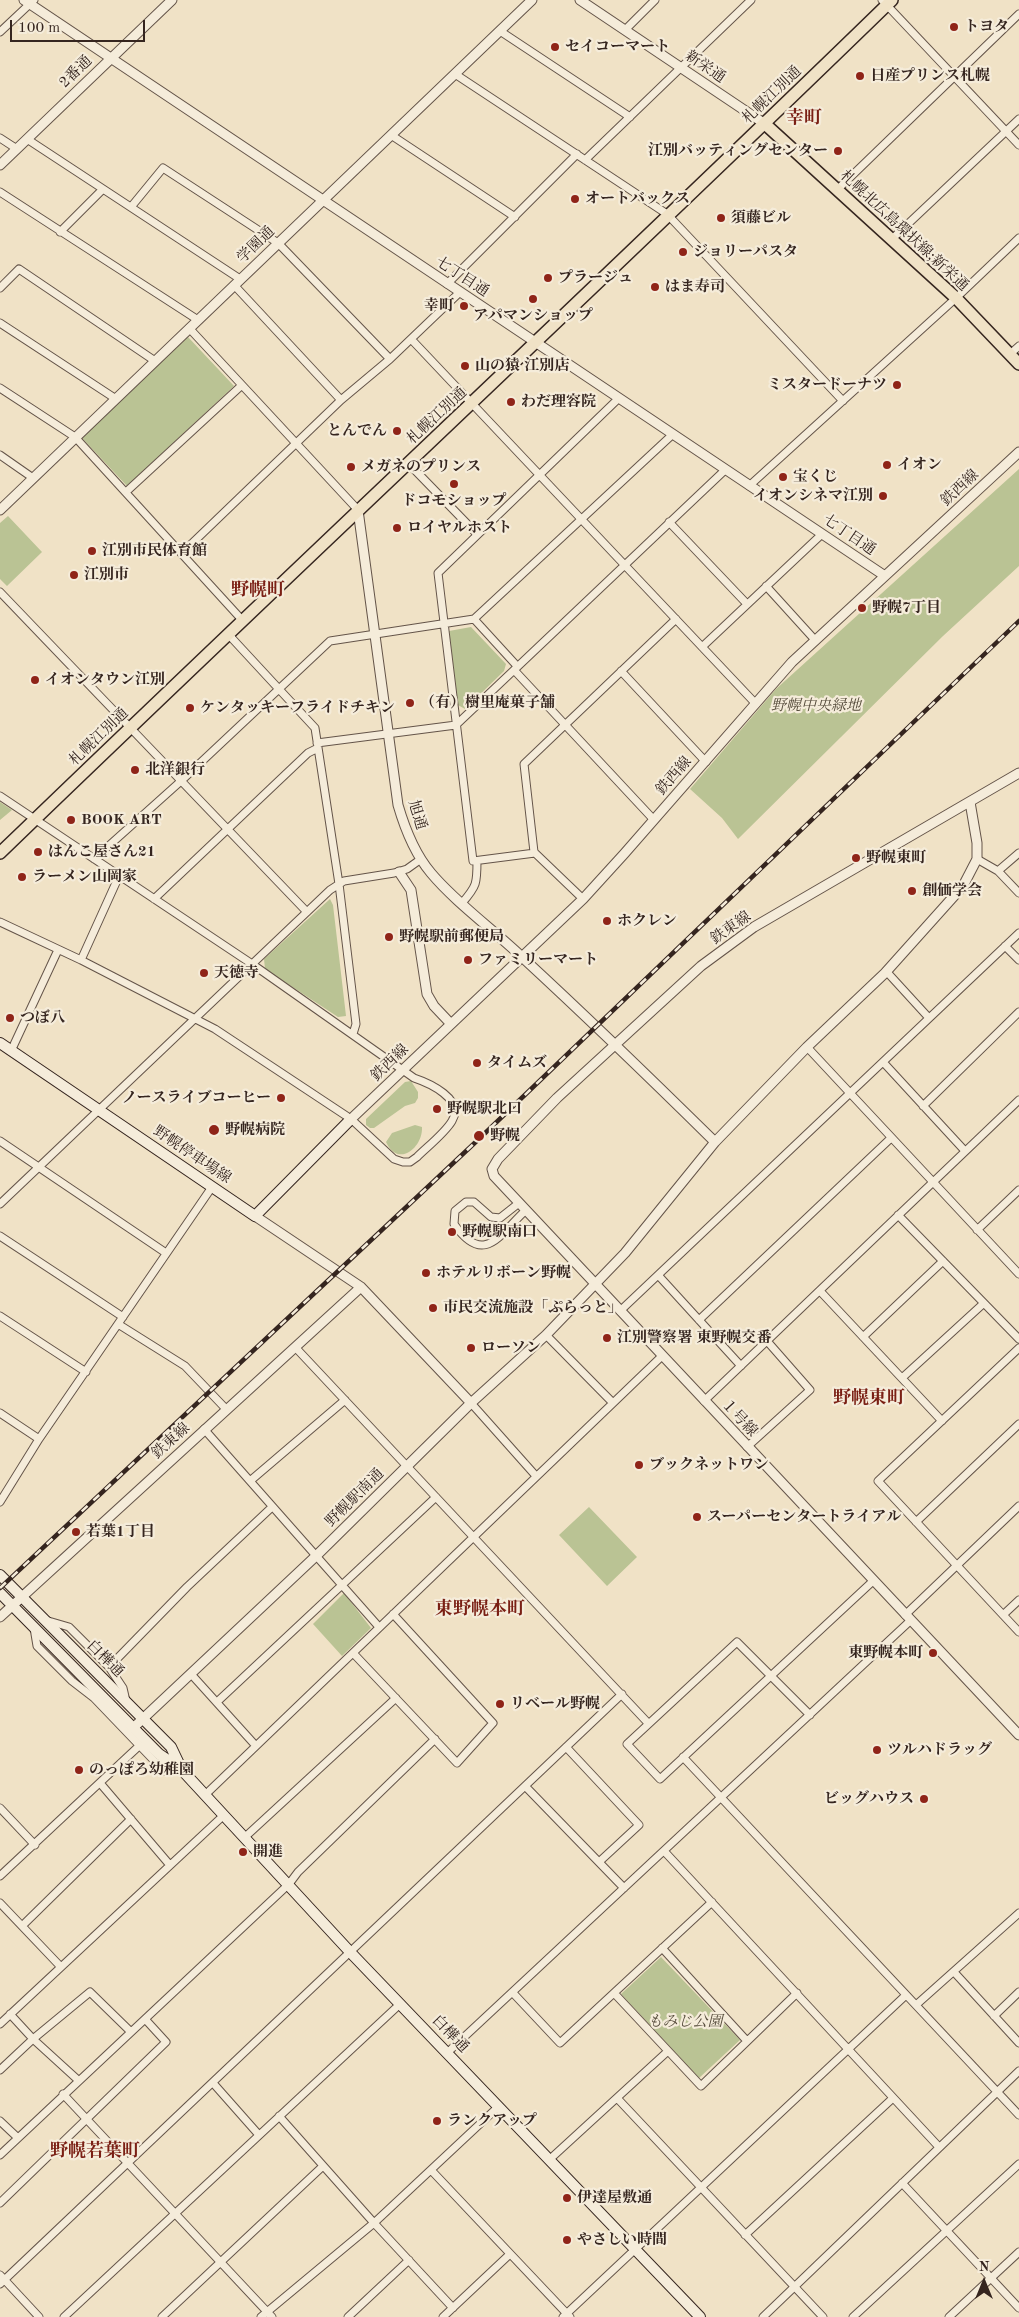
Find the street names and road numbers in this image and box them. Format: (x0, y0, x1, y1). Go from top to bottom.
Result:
street label: 新栄通 (681, 47, 729, 87)
street label: 2番通 (56, 52, 96, 92)
street label: 札幌江別通 (739, 62, 805, 128)
street label: 札幌北広島環状線;新栄通 (836, 167, 972, 295)
street label: 学園通 (234, 223, 278, 267)
street label: 七丁目通 (432, 253, 492, 301)
street label: 札幌江別通 (403, 384, 471, 448)
street label: 鉄西線 (937, 466, 983, 510)
street label: 七丁目通 (819, 511, 879, 559)
street label: 札幌江別通 (66, 704, 132, 770)
street label: 鉄西線 (652, 753, 696, 799)
street label: 旭通 (404, 798, 430, 832)
street label: 鉄東線 (707, 908, 755, 948)
street label: 鉄西線 (368, 1041, 412, 1085)
street label: 野幌停車場線 (150, 1122, 234, 1188)
street label: １号線 (717, 1395, 761, 1441)
street label: 鉄東線 (148, 1419, 194, 1463)
street label: 野幌駅南通 (322, 1465, 388, 1531)
street label: 白樺通 (83, 1637, 127, 1681)
street label: 白樺通 (428, 2012, 472, 2056)

